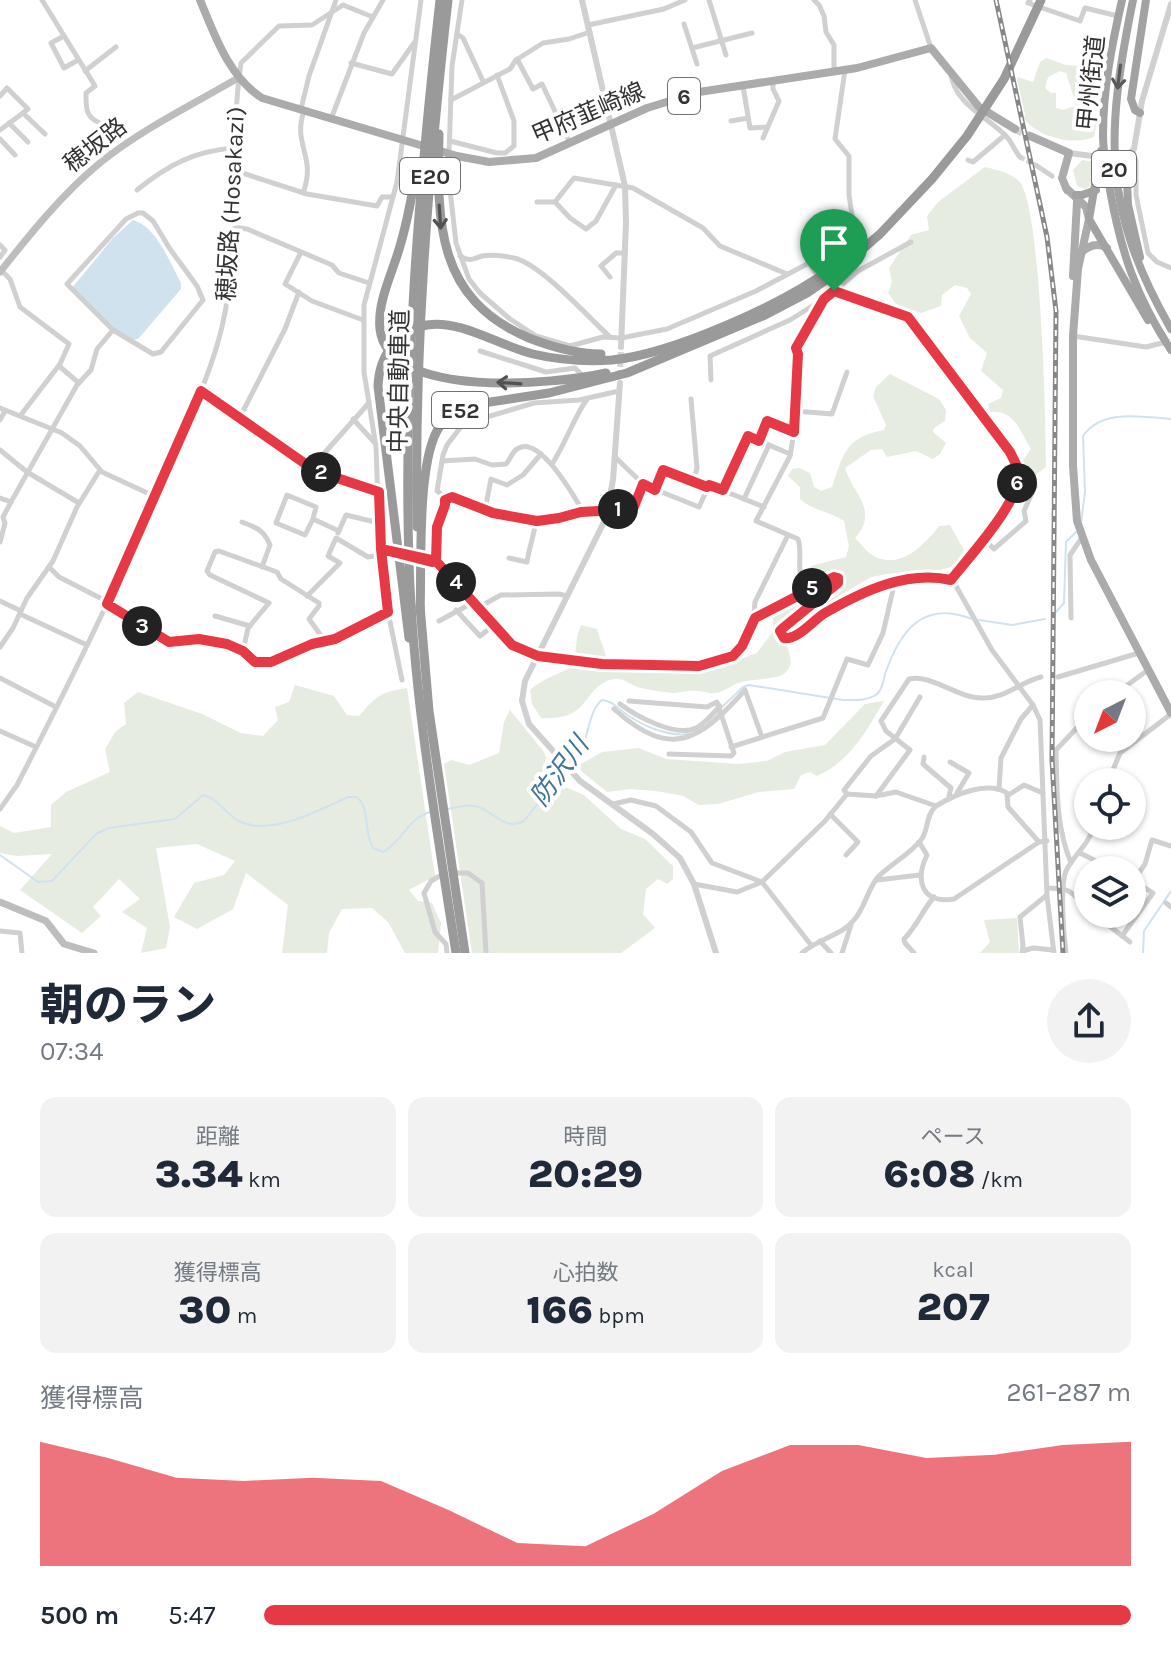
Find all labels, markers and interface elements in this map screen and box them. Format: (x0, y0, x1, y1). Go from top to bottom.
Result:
street label: 甲州街道 (1072, 34, 1110, 132)
one-way arrow (1111, 64, 1126, 89)
street label: 甲府韮崎線 (527, 77, 649, 149)
road number: 6 (668, 78, 700, 114)
street label: 穂坂路 (Hosakazi) (212, 106, 250, 302)
street label: 穂坂路 (58, 112, 132, 178)
road number: 20 (1092, 151, 1136, 187)
road number: E20 (400, 158, 460, 194)
one-way arrow (433, 203, 448, 230)
pin (800, 209, 868, 291)
icon: arrive (812, 221, 856, 265)
street label: 中央自動車道 (384, 309, 414, 453)
one-way arrow (496, 375, 523, 390)
road number: E52 (432, 392, 488, 428)
pin: 2 (301, 452, 341, 492)
text: 2 (314, 459, 328, 485)
pin: 6 (997, 463, 1037, 503)
text: 6 (1010, 470, 1024, 496)
pin: 1 (598, 489, 638, 529)
text: 1 (614, 496, 622, 522)
pin: 4 (436, 562, 476, 602)
pin: 5 (792, 568, 832, 608)
text: 4 (449, 569, 463, 595)
text: 5 (806, 575, 818, 601)
pin: 3 (122, 606, 162, 646)
text: 3 (135, 613, 149, 639)
north arrow (1074, 680, 1146, 752)
map controls (1074, 680, 1146, 928)
water label: 防沢川 (524, 728, 597, 812)
button: locate (1074, 768, 1146, 840)
button: layers (1074, 856, 1146, 928)
button: share (1047, 979, 1131, 1063)
text: 朝のラン (40, 980, 216, 1031)
text: 07:34 (40, 1036, 104, 1067)
text: 距離 (196, 1124, 240, 1150)
text: 時間 (563, 1124, 608, 1150)
text: ペース (921, 1124, 986, 1150)
text: 3.34 (155, 1150, 243, 1197)
text: 20:29 (528, 1150, 643, 1197)
text: 6:08 (883, 1150, 975, 1197)
text: km (243, 1167, 281, 1193)
text: /km (975, 1167, 1023, 1193)
text: kcal (932, 1257, 974, 1283)
text: 獲得標高 (174, 1260, 262, 1286)
text: 心拍数 (552, 1260, 619, 1286)
text: 207 (917, 1283, 990, 1330)
text: 30 (178, 1286, 231, 1333)
text: 166 (526, 1286, 593, 1333)
text: m (231, 1303, 257, 1329)
text: bpm (593, 1303, 645, 1329)
text: 261–287 m (1006, 1377, 1131, 1408)
text: 獲得標高 (40, 1383, 144, 1414)
text: 500 m (40, 1600, 119, 1631)
text: 5:47 (168, 1600, 215, 1631)

